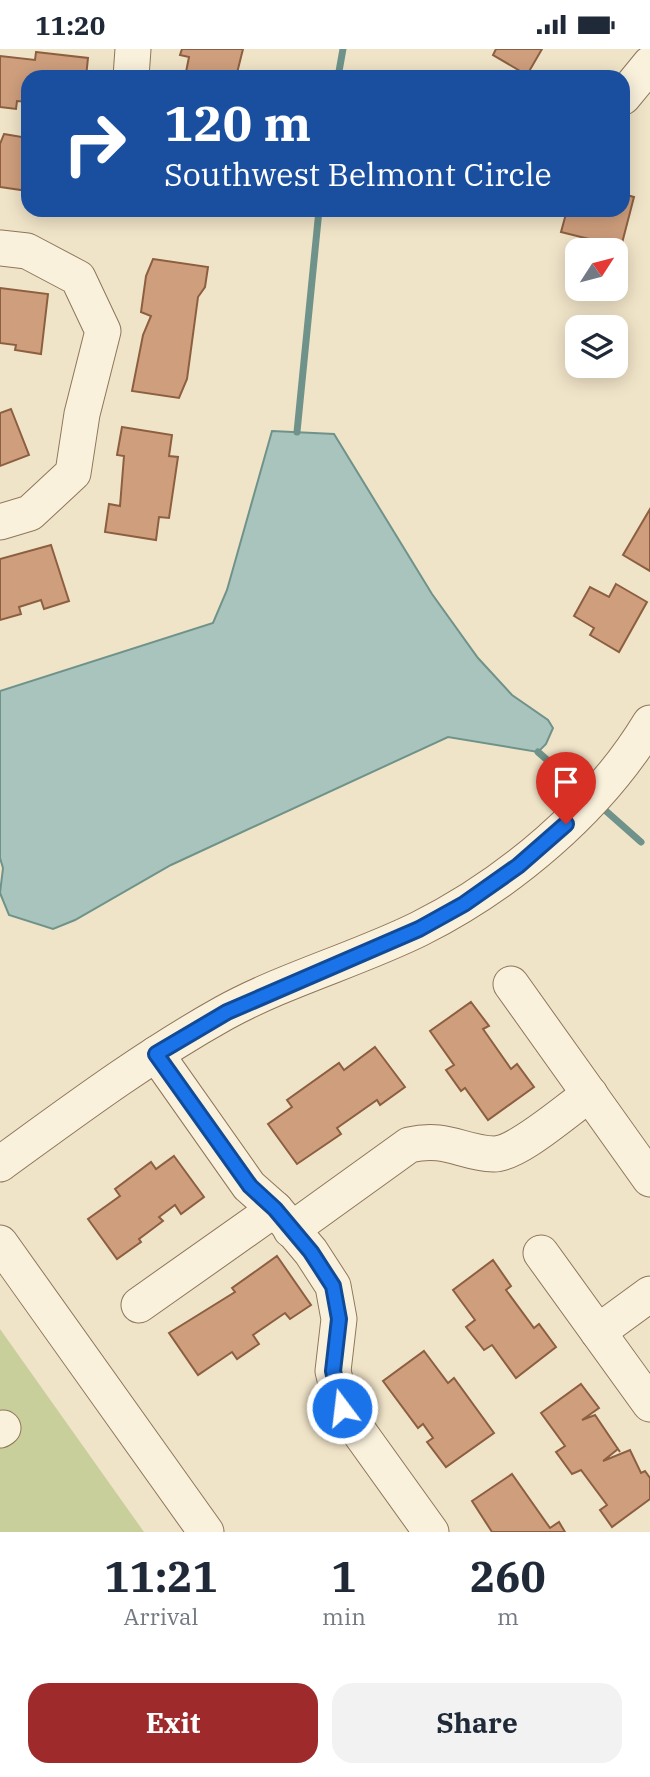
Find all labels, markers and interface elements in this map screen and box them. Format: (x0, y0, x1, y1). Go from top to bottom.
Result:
text: 11:20 (35, 8, 105, 42)
text: 120 m (164, 91, 311, 154)
icon: right (49, 98, 140, 189)
text: Southwest Belmont Circle (164, 153, 552, 195)
north arrow (565, 238, 628, 301)
map controls (565, 238, 628, 378)
button: layers (565, 315, 628, 378)
pin (536, 752, 596, 824)
icon: arrive (547, 763, 585, 801)
position arrow (305, 1371, 379, 1445)
text: 11:21 (104, 1549, 218, 1604)
text: 1 (331, 1549, 357, 1604)
text: 260 (470, 1549, 546, 1604)
text: Arrival (124, 1601, 198, 1631)
text: min (322, 1601, 366, 1631)
text: m (497, 1601, 519, 1631)
button: Exit (28, 1683, 318, 1763)
button: Share (332, 1683, 622, 1763)

